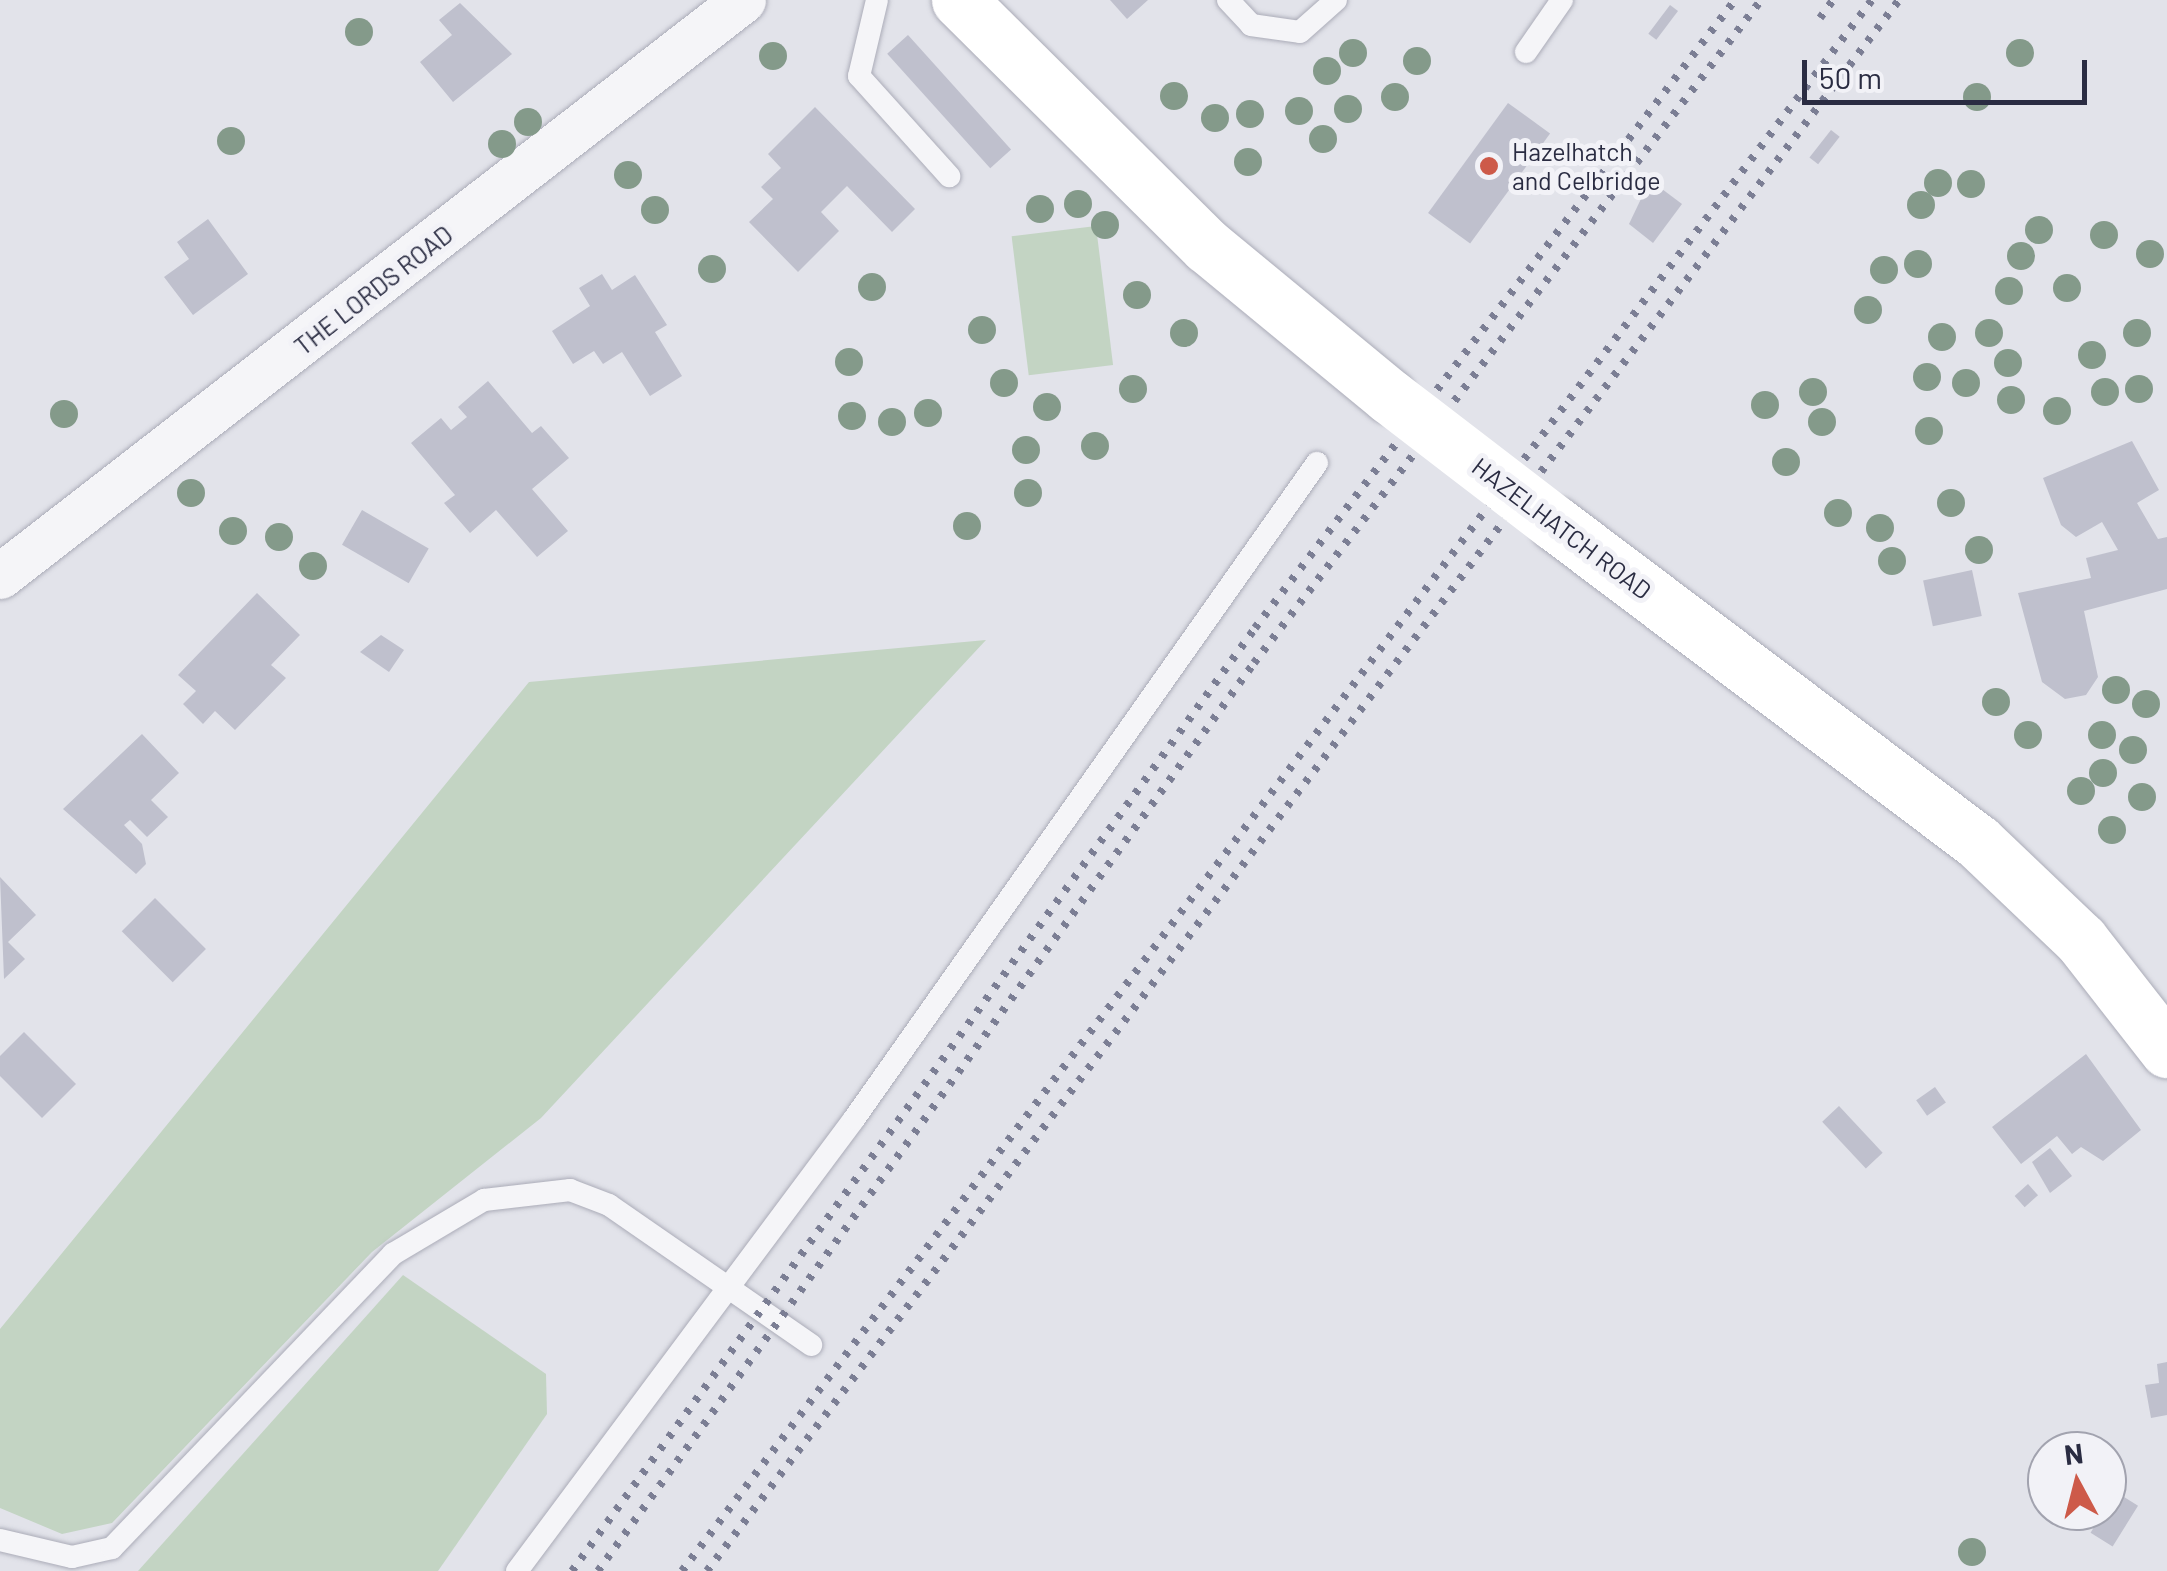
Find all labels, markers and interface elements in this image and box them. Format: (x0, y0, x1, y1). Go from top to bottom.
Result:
scale bar (1807, 40, 2092, 102)
text: 50 m (1819, 59, 1882, 95)
place label: Hazelhatch and Celbridge (1512, 137, 1660, 196)
marker: Hazelhatch and Celbridge (1476, 153, 1502, 179)
street label: THE LORDS ROAD (288, 219, 458, 361)
street label: HAZELHATCH ROAD (1467, 451, 1657, 605)
north arrow (2027, 1431, 2127, 1531)
text: N (2062, 1435, 2085, 1471)

